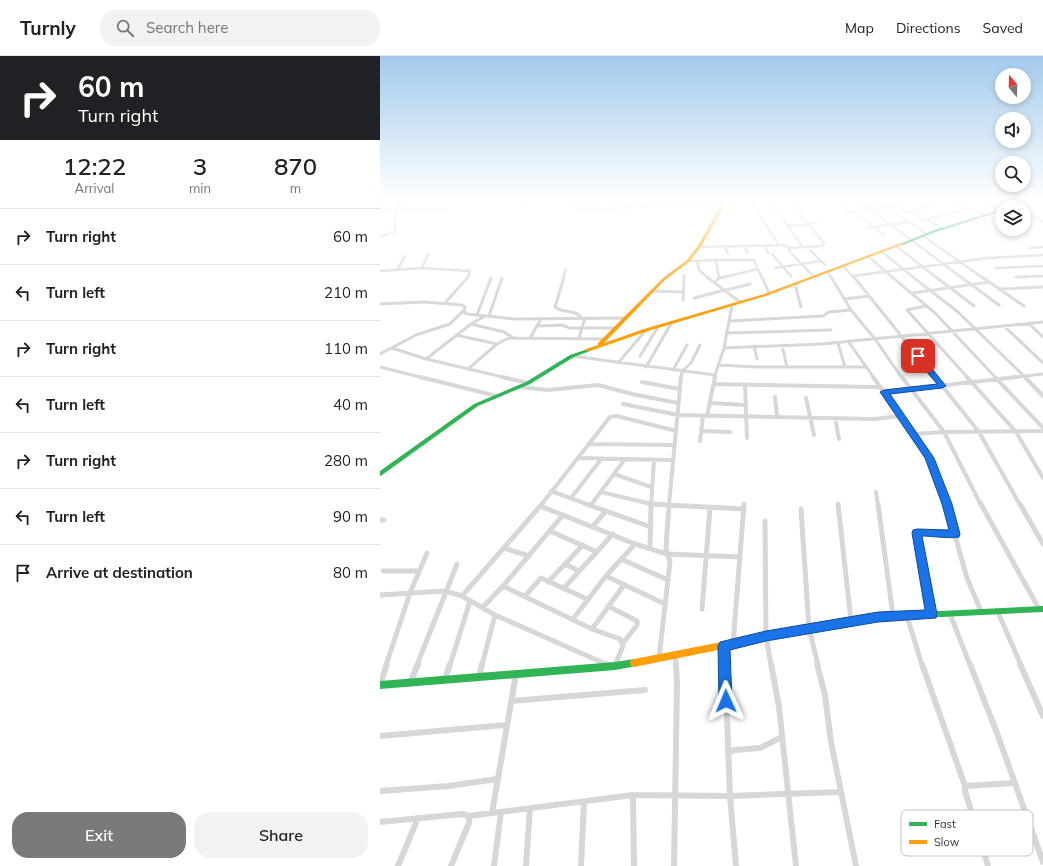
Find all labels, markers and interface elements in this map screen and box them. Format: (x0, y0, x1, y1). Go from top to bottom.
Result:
search box (100, 10, 380, 46)
text: Turnly (20, 16, 76, 40)
icon: search (114, 17, 136, 39)
text: Search here (146, 18, 228, 37)
text: Map (845, 19, 874, 37)
text: Directions (896, 19, 961, 37)
text: Saved (983, 19, 1023, 37)
north arrow (995, 68, 1031, 104)
map controls (995, 68, 1031, 236)
text: 60 m (78, 69, 144, 104)
icon: right (12, 72, 64, 124)
text: Turn right (78, 104, 158, 127)
button: sound (995, 112, 1031, 148)
text: 12:22 (63, 151, 126, 181)
text: 3 (193, 151, 207, 181)
text: 870 (274, 151, 317, 181)
button: search (995, 156, 1031, 192)
text: Arrival (75, 180, 114, 196)
text: min (189, 180, 211, 196)
text: m (290, 180, 301, 196)
button: layers (995, 200, 1031, 236)
icon: right (12, 226, 34, 248)
text: Turn right (46, 227, 116, 246)
text: 60 m (333, 227, 368, 246)
icon: left (12, 282, 34, 304)
text: Turn left (46, 283, 105, 302)
text: 210 m (324, 283, 368, 302)
icon: right (12, 338, 34, 360)
text: Turn right (46, 339, 116, 358)
text: 110 m (324, 339, 368, 358)
pin (901, 339, 935, 373)
icon: arrive (907, 345, 929, 367)
icon: left (12, 394, 34, 416)
text: Turn left (46, 395, 105, 414)
text: 40 m (333, 395, 368, 414)
icon: right (12, 450, 34, 472)
text: Turn right (46, 451, 116, 470)
text: 280 m (324, 451, 368, 470)
icon: left (12, 506, 34, 528)
text: Turn left (46, 507, 105, 526)
text: 90 m (333, 507, 368, 526)
icon: arrive (12, 562, 34, 584)
text: Arrive at destination (46, 563, 193, 582)
text: 80 m (333, 563, 368, 582)
position arrow (705, 680, 747, 722)
legend (901, 810, 1033, 856)
button: Exit (12, 812, 186, 858)
button: Share (194, 812, 368, 858)
text: Fast (934, 817, 956, 831)
text: Slow (934, 835, 960, 849)

